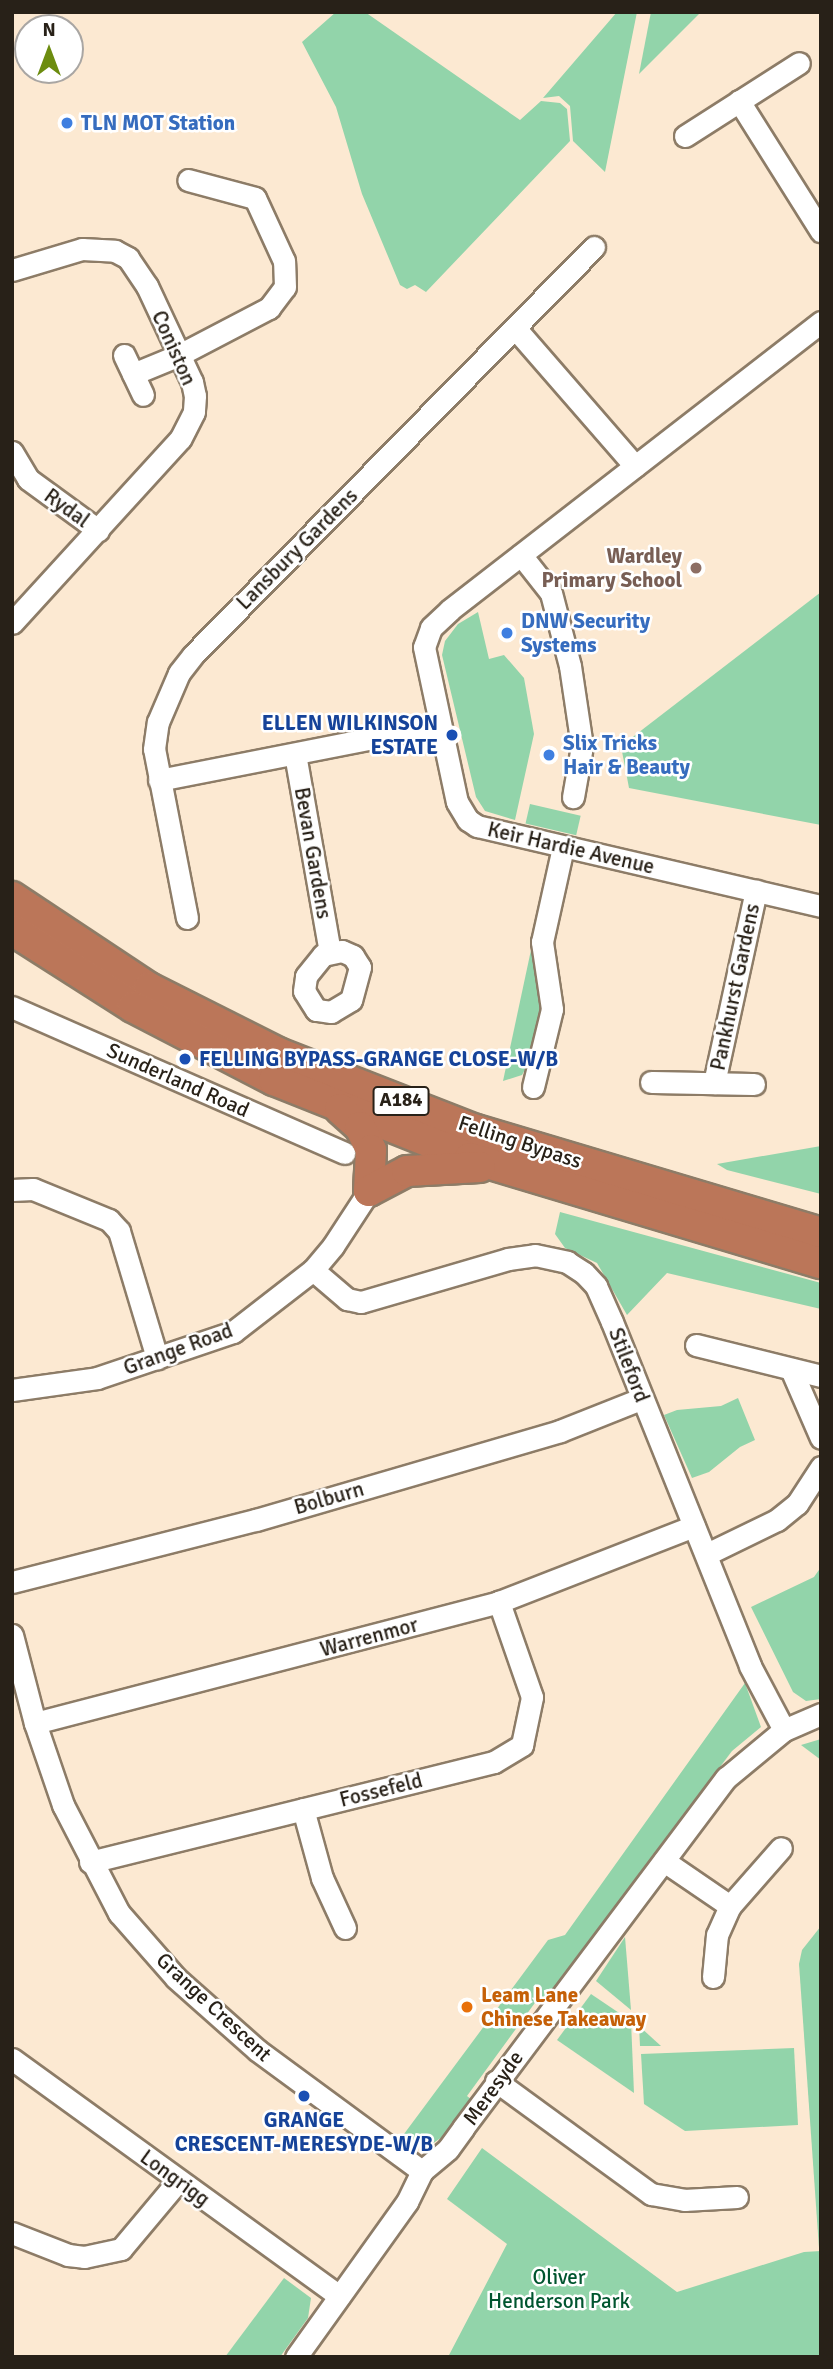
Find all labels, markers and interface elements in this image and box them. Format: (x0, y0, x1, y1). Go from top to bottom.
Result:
north arrow (14, 14, 84, 84)
text: N (42, 18, 56, 42)
place label: TLN MOT Station (81, 110, 235, 136)
marker: TLN MOT Station (59, 115, 75, 131)
street label: Coniston (146, 307, 202, 389)
street label: Rydal (39, 483, 95, 533)
street label: Lansbury Gardens (231, 483, 363, 615)
place label: Wardley Primary School (541, 543, 682, 593)
marker: Wardley Primary School (688, 560, 704, 576)
place label: DNW Security Systems (521, 608, 650, 658)
marker: DNW Security Systems (499, 625, 515, 641)
place label: ELLEN WILKINSON ESTATE (262, 710, 438, 760)
marker: ELLEN WILKINSON ESTATE (444, 727, 460, 743)
place label: Slix Tricks Hair & Beauty (563, 730, 690, 780)
marker: Slix Tricks Hair & Beauty (541, 747, 557, 763)
street label: Bevan Gardens (289, 785, 337, 921)
street label: Keir Hardie Avenue (485, 817, 657, 879)
street label: Pankhurst Gardens (705, 901, 765, 1073)
street label: Sunderland Road (103, 1037, 253, 1123)
place label: FELLING BYPASS-GRANGE CLOSE-W/B (199, 1046, 558, 1072)
marker: FELLING BYPASS-GRANGE CLOSE-W/B (177, 1051, 193, 1067)
road number: A184 (371, 1086, 431, 1116)
street label: Felling Bypass (455, 1110, 585, 1174)
street label: Grange Road (120, 1318, 236, 1380)
street label: Stileford (603, 1324, 655, 1406)
street label: Bolburn (291, 1476, 367, 1520)
street label: Warrenmor (317, 1612, 421, 1662)
street label: Fossefeld (337, 1768, 425, 1812)
street label: Grange Crescent (151, 1947, 277, 2067)
place label: Leam Lane Chinese Takeaway (481, 1982, 646, 2032)
marker: Leam Lane Chinese Takeaway (459, 1999, 475, 2015)
street label: Meresyde (458, 2046, 528, 2130)
marker: GRANGE CRESCENT-MERESYDE-W/B (296, 2088, 312, 2104)
place label: GRANGE CRESCENT-MERESYDE-W/B (175, 2107, 433, 2157)
street label: Longrigg (135, 2144, 215, 2212)
park label: Oliver Henderson Park (488, 2264, 630, 2314)

